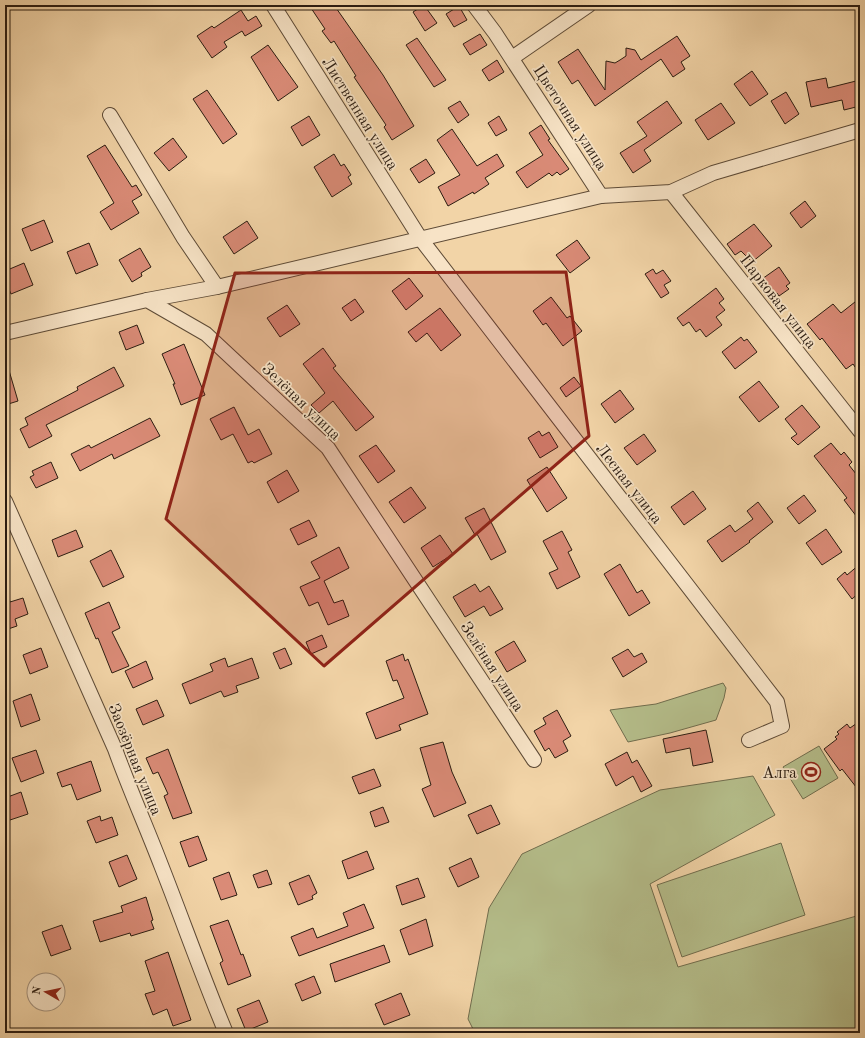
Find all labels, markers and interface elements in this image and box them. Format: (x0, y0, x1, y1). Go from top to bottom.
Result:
street label: Лиственная улица (318, 55, 401, 173)
street label: Цветочная улица (529, 63, 609, 174)
street label: Парковая улица (736, 252, 819, 352)
street label: Зелёная улица (258, 361, 343, 444)
street label: Лесная улица (592, 441, 665, 528)
street label: Зелёная улица (457, 619, 526, 715)
street label: Заозёрная улица (104, 702, 164, 818)
sports icon: Алга (800, 761, 822, 783)
place label: Алга (762, 766, 797, 782)
north arrow (26, 972, 66, 1012)
text: N (32, 985, 44, 996)

